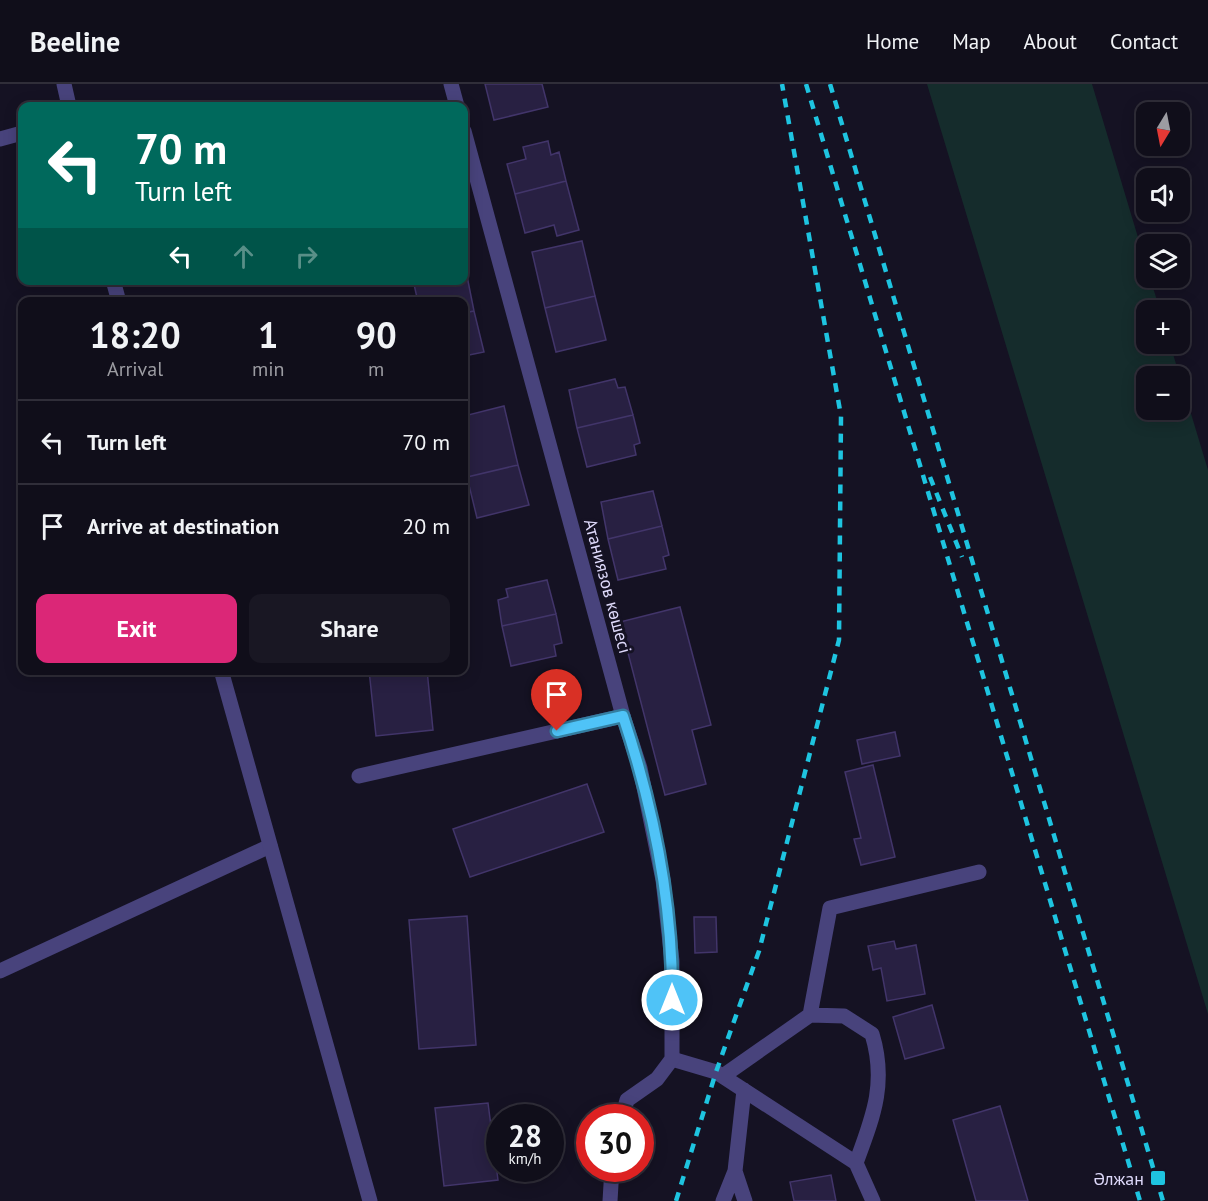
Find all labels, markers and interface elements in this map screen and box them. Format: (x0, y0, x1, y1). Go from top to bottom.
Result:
text: Beeline (30, 23, 120, 60)
text: Home (866, 28, 919, 55)
text: Map (952, 28, 991, 55)
text: About (1024, 28, 1077, 55)
text: Contact (1110, 28, 1178, 55)
north arrow (1136, 102, 1190, 156)
map controls (1136, 102, 1190, 420)
text: 70 m (135, 121, 227, 176)
icon: left (36, 126, 114, 204)
button: sound (1136, 168, 1190, 222)
text: Turn left (135, 174, 232, 208)
button: layers (1136, 234, 1190, 288)
icon: left (164, 240, 197, 273)
icon: ahead (227, 240, 260, 273)
icon: right (290, 240, 323, 273)
button: + (1136, 300, 1190, 354)
text: 18:20 (89, 311, 181, 358)
text: 1 (258, 311, 278, 358)
text: 90 (356, 311, 397, 358)
text: Arrival (107, 356, 163, 382)
text: min (252, 356, 285, 382)
text: m (368, 356, 384, 382)
button: − (1136, 366, 1190, 420)
icon: left (36, 426, 69, 459)
text: Turn left (87, 428, 167, 456)
text: 70 m (402, 428, 450, 456)
icon: arrive (36, 510, 69, 543)
text: Arrive at destination (87, 512, 279, 540)
text: 20 m (402, 512, 450, 540)
street label: Атаниязов көшесі (579, 516, 637, 656)
button: Exit (36, 594, 237, 663)
button: Share (249, 594, 450, 663)
pin (531, 669, 582, 731)
icon: arrive (540, 678, 573, 711)
position arrow (640, 968, 704, 1032)
speed limit sign: 30 (576, 1104, 654, 1182)
text: 28 (508, 1116, 542, 1155)
text: km/h (509, 1149, 541, 1168)
place label: Әлжан (1093, 1167, 1144, 1190)
marker: Әлжан (1149, 1169, 1167, 1187)

